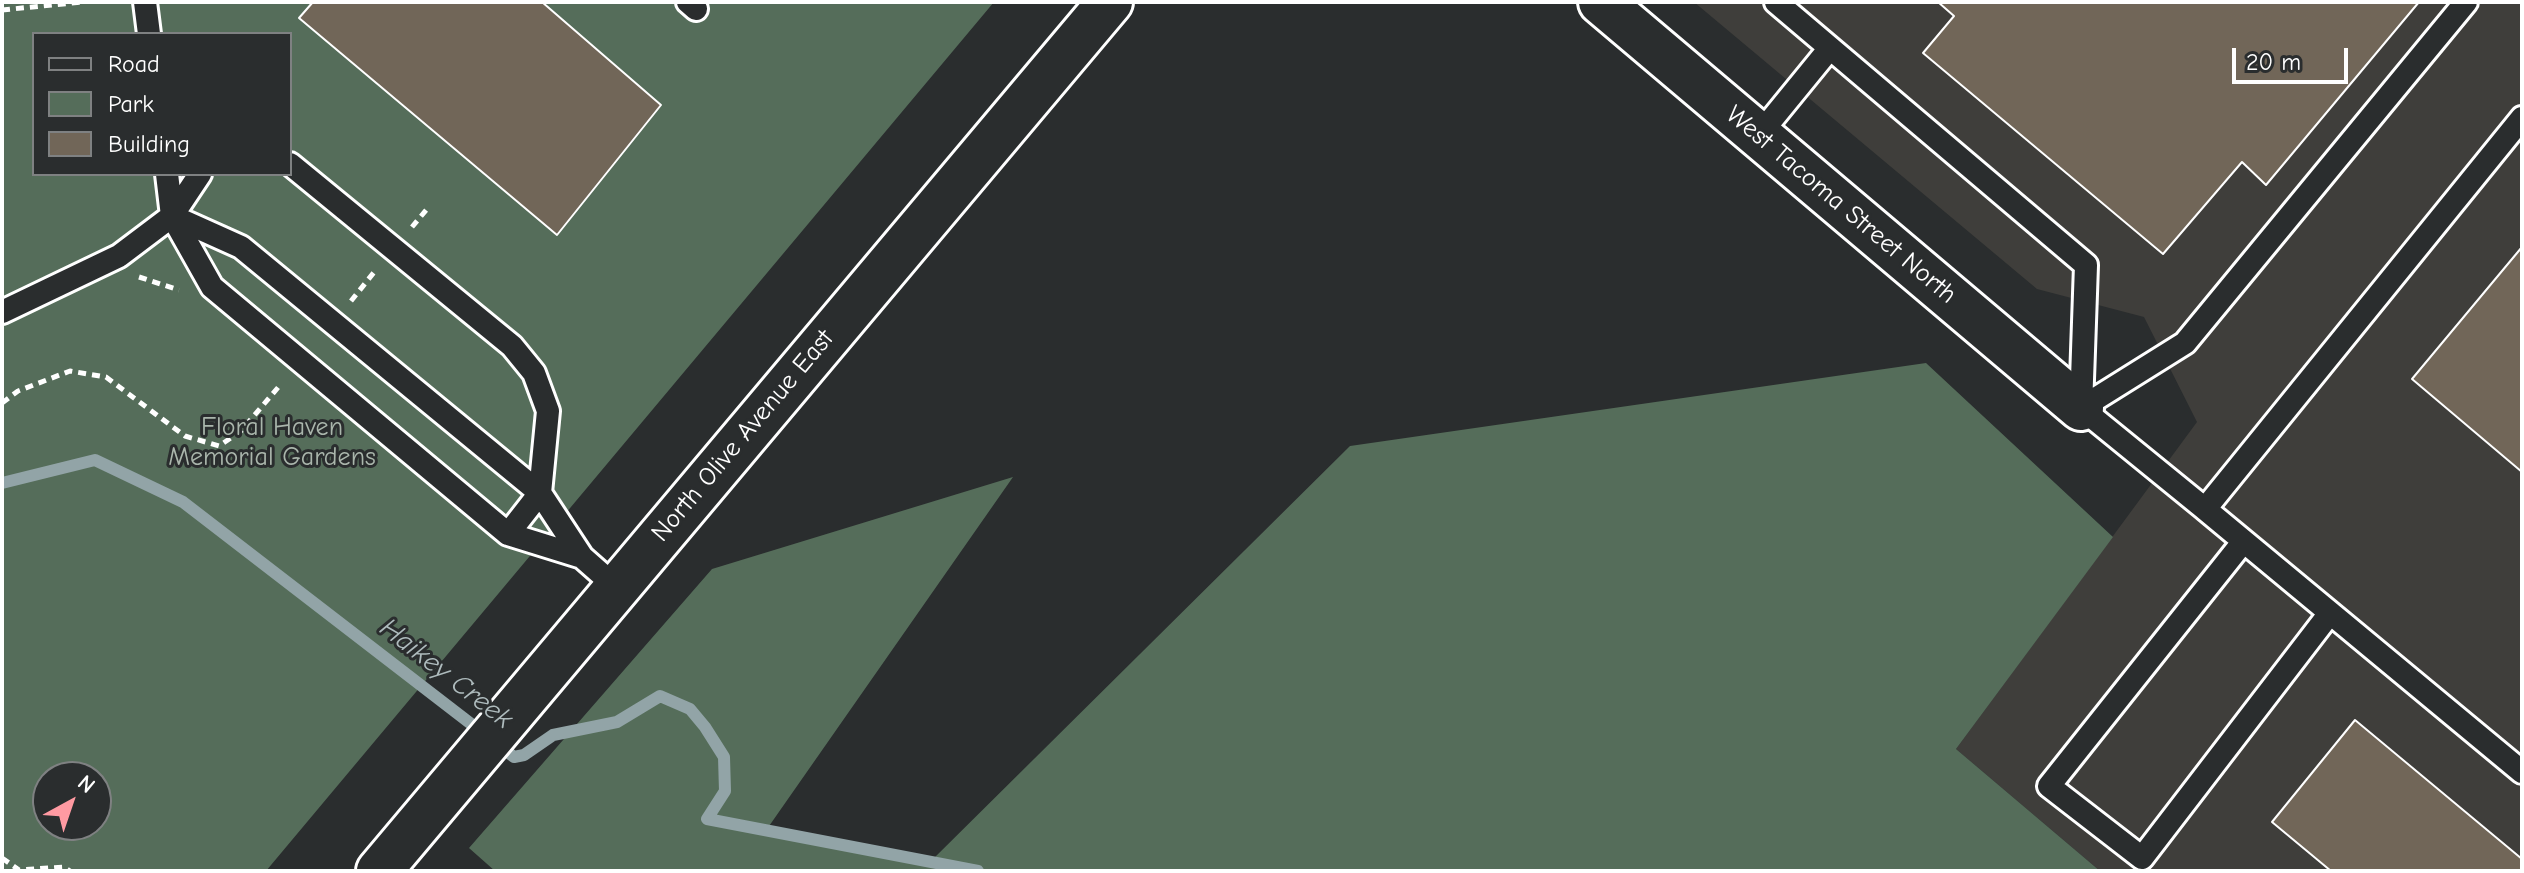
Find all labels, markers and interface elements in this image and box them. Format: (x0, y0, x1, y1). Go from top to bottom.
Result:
legend (32, 32, 292, 176)
scale bar (2236, 32, 2352, 82)
text: 20 m (2246, 48, 2301, 76)
text: Road (108, 50, 160, 78)
text: Park (108, 90, 154, 118)
street label: West Tacoma Street North (1719, 99, 1963, 311)
text: Building (108, 130, 190, 158)
street label: North Olive Avenue East (645, 324, 841, 548)
park label: Floral Haven Memorial Gardens (168, 412, 376, 474)
water label: Haikey Creek (373, 612, 519, 736)
north arrow (32, 761, 112, 841)
text: N (72, 770, 100, 799)

